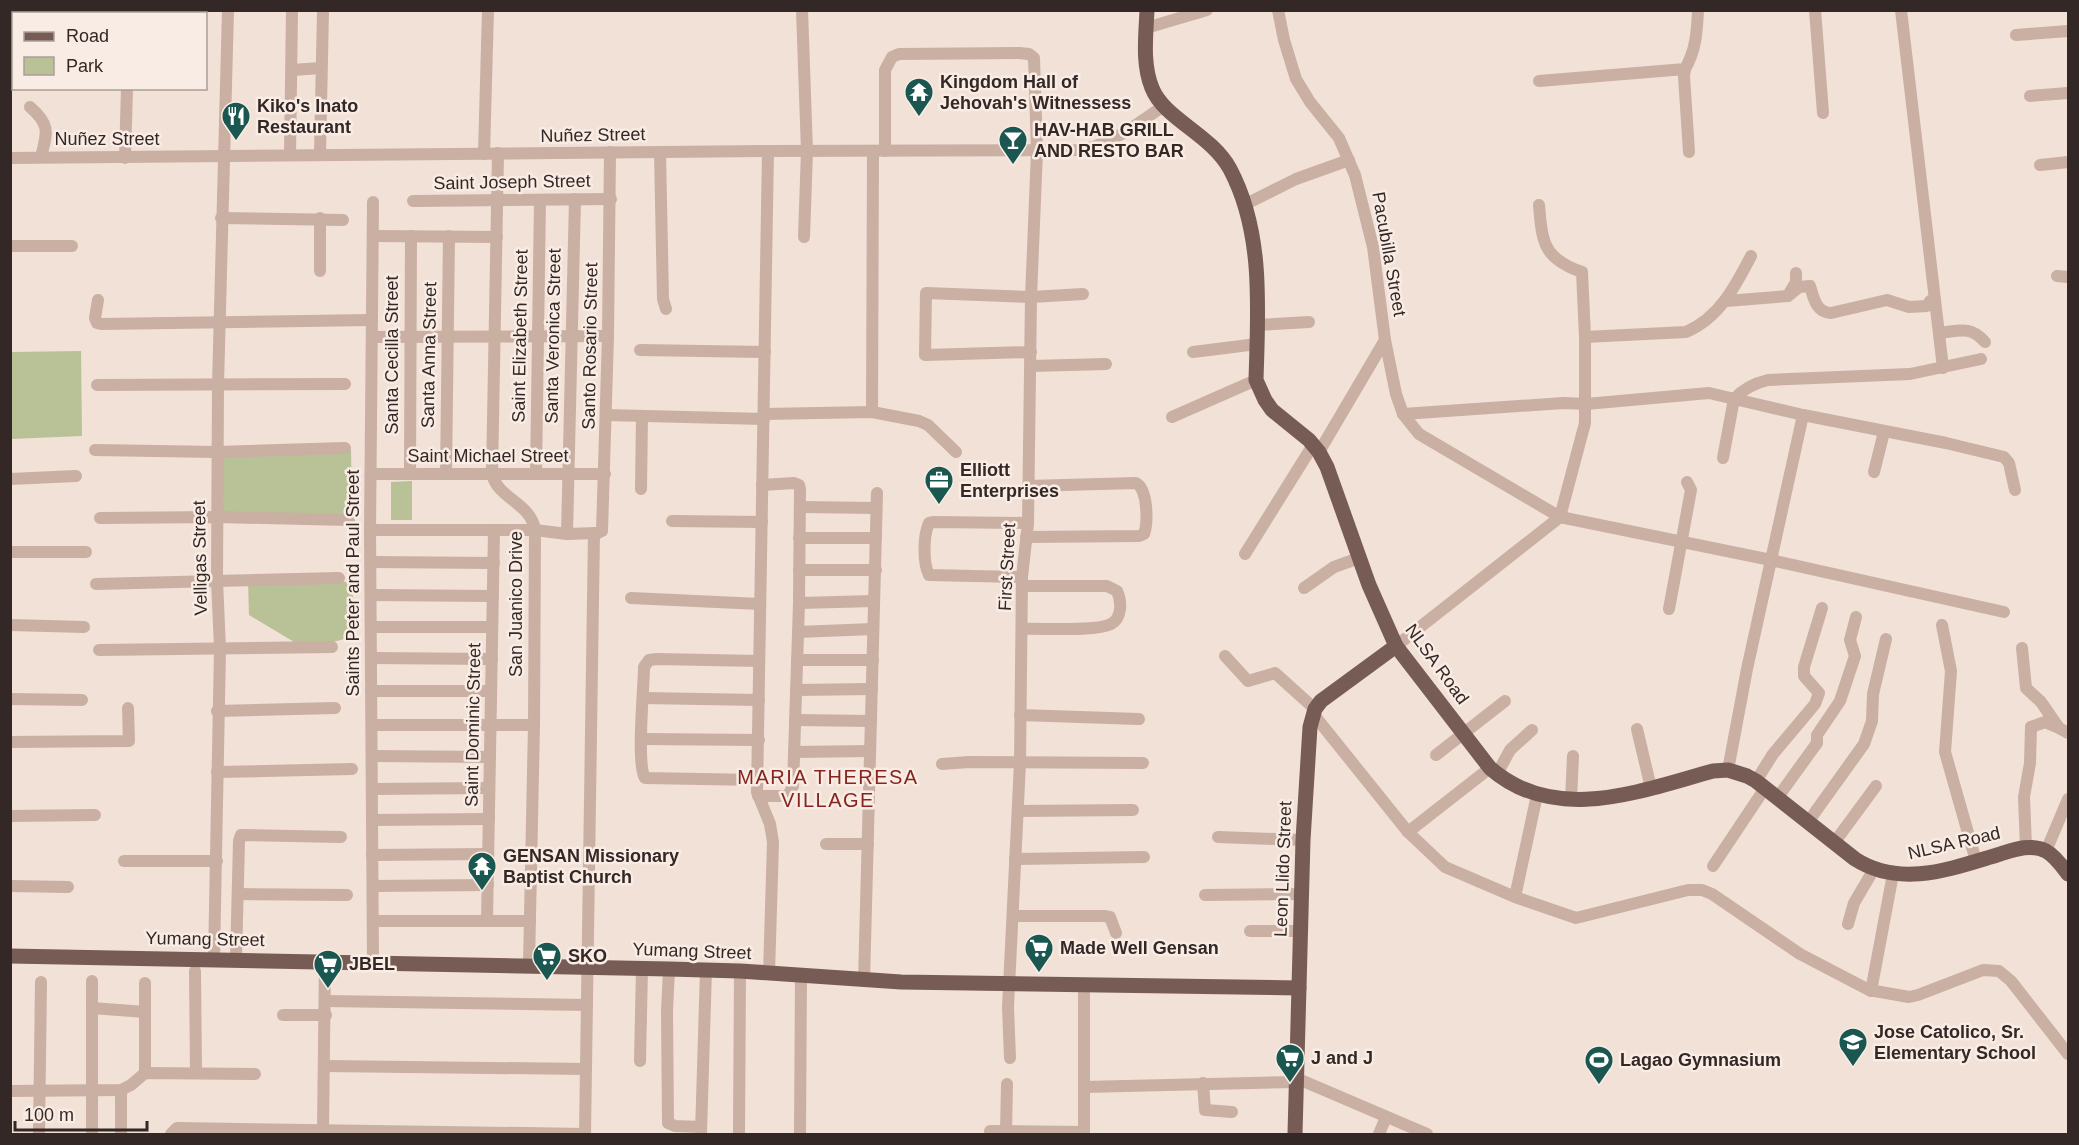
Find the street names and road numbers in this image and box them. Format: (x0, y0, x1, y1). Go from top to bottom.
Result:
street label: Nuñez Street (540, 124, 646, 146)
street label: Nuñez Street (54, 129, 160, 149)
street label: Saint Joseph Street (433, 171, 591, 193)
street label: Pacubilla Street (1368, 190, 1410, 318)
street label: Santa Veronica Street (541, 248, 565, 424)
street label: Saint Elizabeth Street (508, 249, 532, 423)
street label: Santo Rosario Street (579, 262, 601, 430)
street label: Santa Cecilla Street (382, 275, 402, 435)
street label: Santa Anna Street (418, 282, 440, 428)
street label: Saint Michael Street (407, 446, 569, 466)
street label: Saints Peter and Paul Street (343, 469, 363, 697)
street label: Velligas Street (189, 500, 211, 616)
street label: First Street (995, 523, 1019, 611)
street label: San Juanico Drive (506, 531, 526, 677)
street label: NLSA Road (1401, 620, 1473, 708)
street label: Saint Dominic Street (462, 643, 484, 807)
street label: Leon Llido Street (1271, 801, 1295, 937)
street label: NLSA Road (1906, 823, 2002, 863)
street label: Yumang Street (145, 928, 265, 950)
street label: Yumang Street (632, 939, 752, 963)

